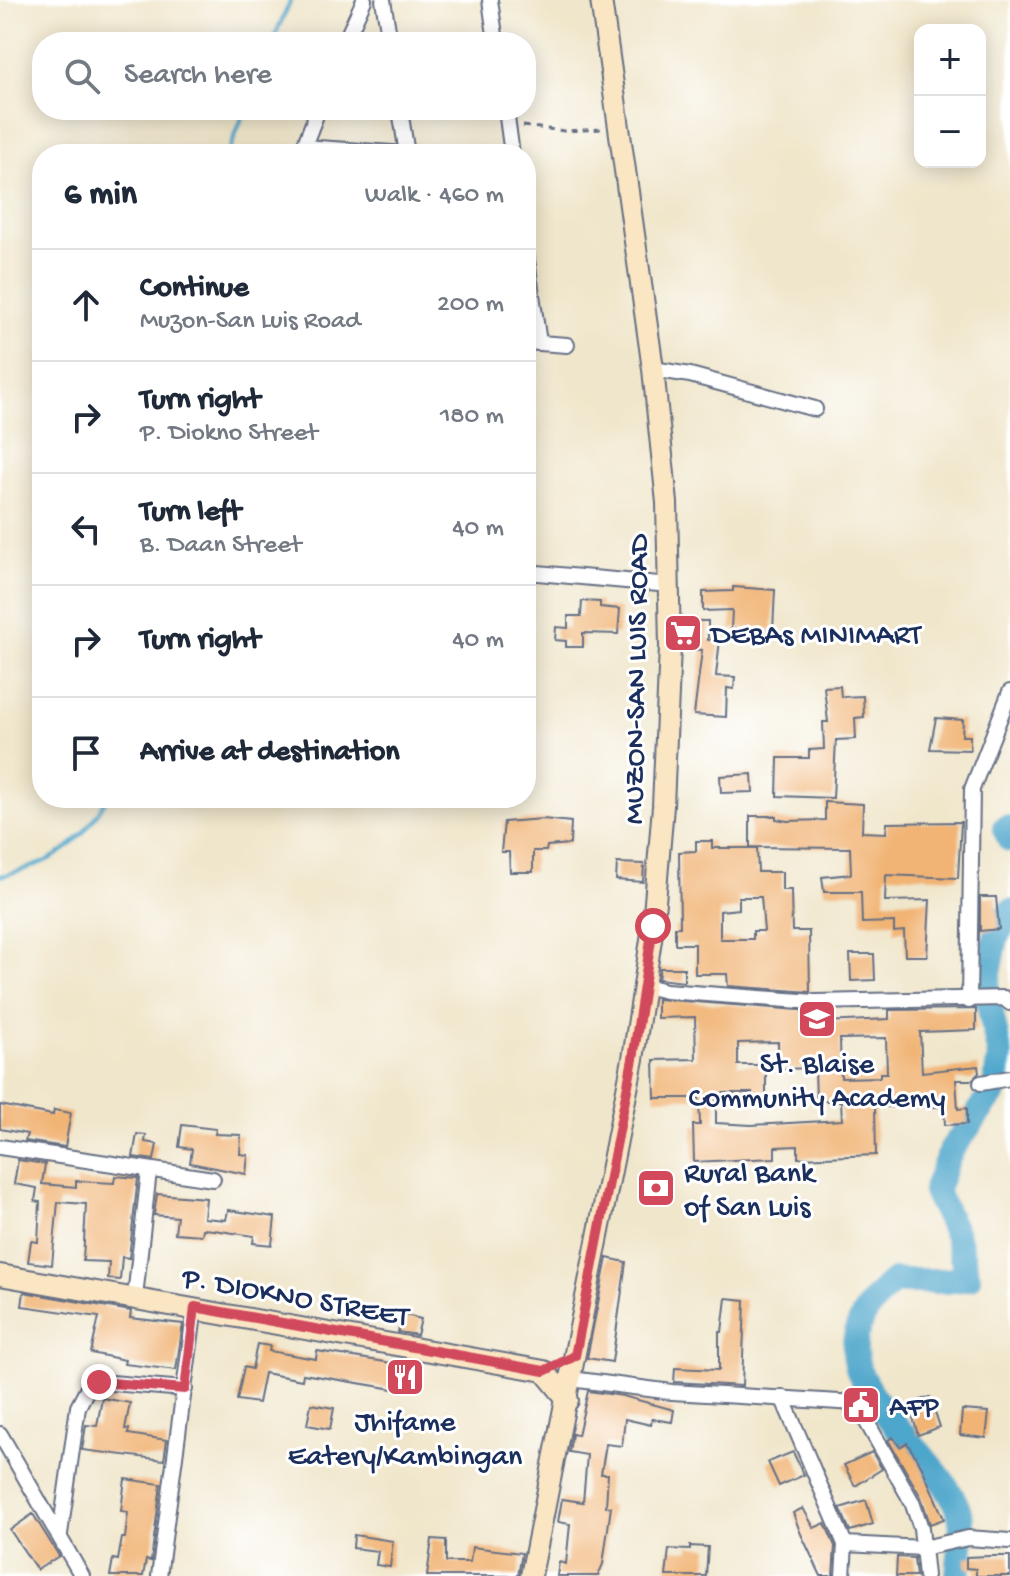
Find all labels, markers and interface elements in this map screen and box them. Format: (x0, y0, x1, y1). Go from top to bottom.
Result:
map controls (914, 24, 986, 168)
button: + (914, 24, 986, 96)
search box (32, 32, 536, 120)
icon: search (60, 54, 104, 98)
text: Search here (124, 59, 272, 94)
button: − (914, 96, 986, 168)
text: 6 min (64, 176, 137, 216)
text: Walk · 460 m (365, 181, 504, 212)
text: Continue (140, 272, 249, 307)
icon: ahead (64, 283, 108, 327)
text: 200 m (437, 290, 504, 321)
text: Muzon-San Luis Road (140, 307, 361, 338)
text: Turn right (140, 384, 260, 419)
icon: right (64, 395, 108, 439)
text: 180 m (440, 402, 504, 433)
text: P. Diokno Street (140, 419, 318, 450)
text: Turn left (140, 496, 241, 531)
icon: left (64, 507, 108, 551)
text: 40 m (452, 514, 504, 545)
text: B. Daan Street (140, 531, 301, 562)
street label: MUZON-SAN LUIS ROAD (618, 533, 659, 825)
supermarket icon: DEBAs MINIMART (662, 612, 704, 654)
icon: right (64, 619, 108, 663)
place label: DEBAs MINIMART (709, 620, 922, 655)
text: Turn right (140, 624, 260, 659)
text: 40 m (452, 626, 504, 657)
icon: arrive (64, 731, 108, 775)
text: Arrive at destination (140, 736, 400, 771)
route start (635, 908, 671, 944)
school or university icon: St. Blaise Community Academy (796, 998, 838, 1040)
place label: St. Blaise Community Academy (688, 1049, 946, 1118)
place label: Rural Bank of San Luis (684, 1158, 817, 1227)
bank icon: Rural Bank of San Luis (635, 1167, 677, 1209)
street label: P. DIOKNO STREET (178, 1262, 413, 1337)
restaurant icon: Jhifame Eatery/Kambingan (384, 1356, 426, 1398)
route end (81, 1364, 117, 1400)
public building icon: AFP (840, 1384, 882, 1426)
place label: AFP (889, 1392, 939, 1427)
place label: Jhifame Eatery/Kambingan (288, 1407, 522, 1476)

